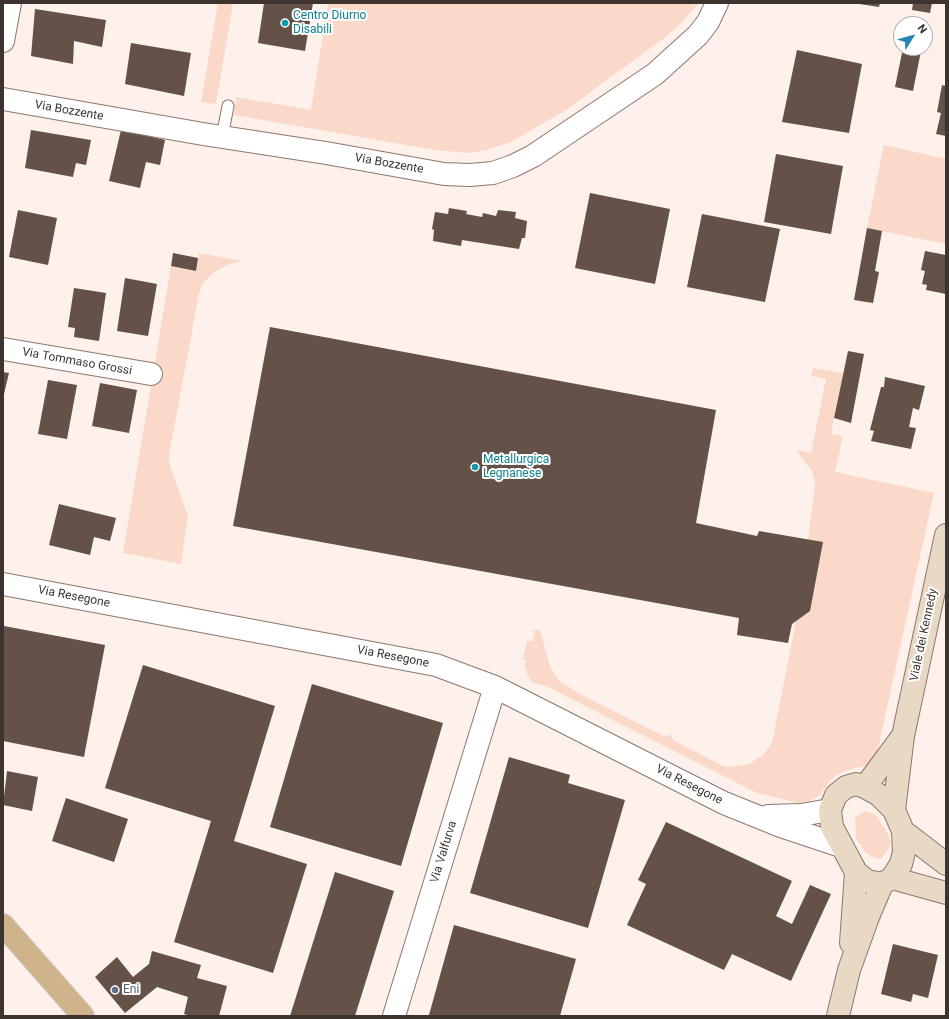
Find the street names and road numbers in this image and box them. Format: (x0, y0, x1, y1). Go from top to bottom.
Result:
street label: Via Bozzente (34, 98, 104, 124)
street label: Via Bozzente (354, 151, 424, 177)
street label: Via Tommaso Grossi (21, 345, 133, 379)
street label: Via Resegone (37, 583, 111, 611)
street label: Viale dei Kennedy (907, 587, 941, 683)
street label: Via Resegone (356, 643, 430, 671)
street label: Via Resegone (653, 762, 725, 808)
street label: Via Valfurva (428, 819, 460, 885)

